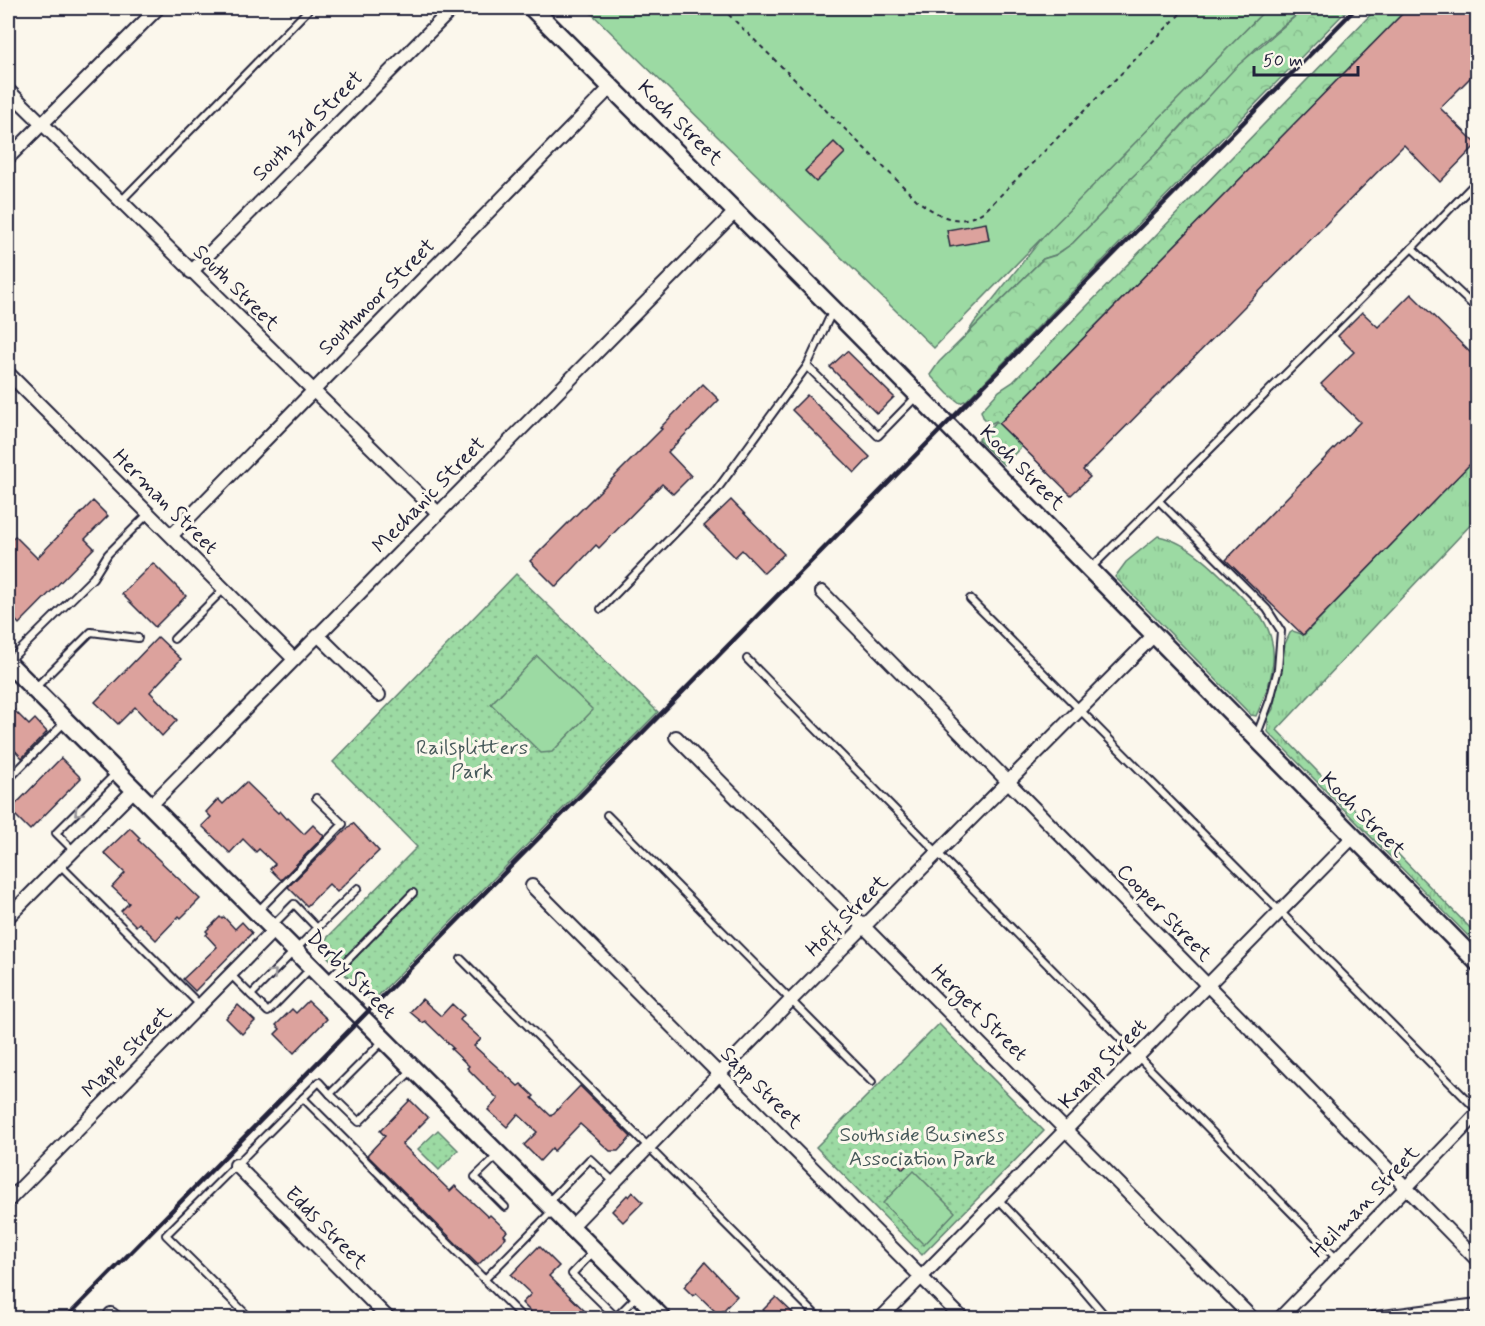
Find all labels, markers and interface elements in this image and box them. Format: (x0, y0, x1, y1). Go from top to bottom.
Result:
scale bar (1254, 39, 1358, 77)
text: 50 m (1263, 49, 1303, 73)
street label: South 3rd Street (246, 64, 370, 188)
street label: Koch Street (631, 74, 729, 172)
street label: Southmoor Street (312, 232, 442, 362)
street label: South Street (187, 239, 286, 338)
street label: Koch Street (973, 419, 1071, 517)
street label: Mechanic Street (366, 430, 492, 559)
street label: Herman Street (106, 443, 224, 561)
park label: Railsplitters Park (416, 734, 528, 786)
street label: Koch Street (1314, 766, 1412, 864)
one-way arrow (74, 804, 85, 815)
street label: Cooper Street (1110, 858, 1218, 969)
street label: Hoff Street (800, 868, 895, 963)
street label: Derby Street (300, 924, 402, 1026)
street label: Herget Street (924, 958, 1034, 1069)
one-way arrow (265, 969, 276, 980)
street label: Maple Street (76, 999, 179, 1104)
street label: Knapp Street (1053, 1012, 1154, 1116)
street label: Sapp Street (714, 1041, 809, 1136)
park label: Southside Business Association Park (839, 1121, 1005, 1173)
street label: Heilman Street (1304, 1139, 1426, 1264)
street label: Edds Street (278, 1180, 374, 1276)

